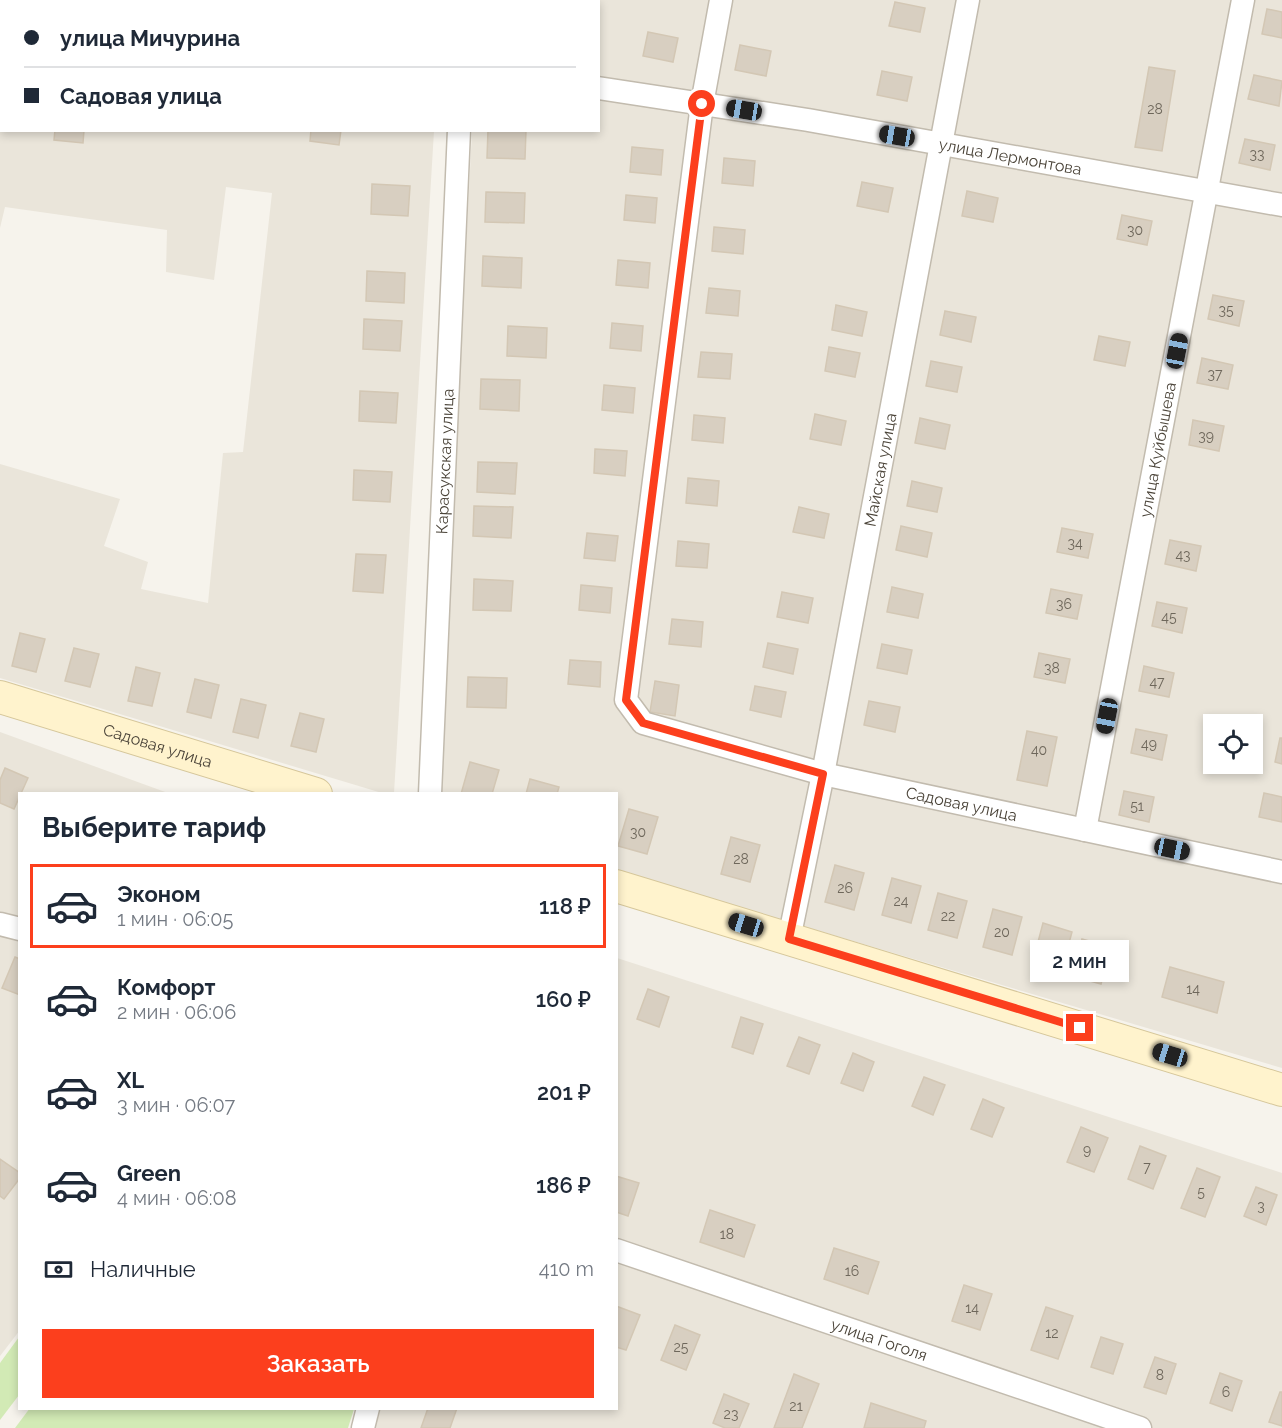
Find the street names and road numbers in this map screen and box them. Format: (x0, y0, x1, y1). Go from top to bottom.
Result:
street label: улица Лермонтова (937, 135, 1083, 179)
street label: улица Куйбышева (1136, 381, 1180, 519)
street label: Карасукская улица (432, 388, 458, 535)
street label: Майская улица (861, 411, 900, 528)
street label: Садовая улица (101, 720, 214, 772)
street label: Садовая улица (904, 783, 1019, 825)
street label: улица Гоголя (828, 1315, 930, 1365)

